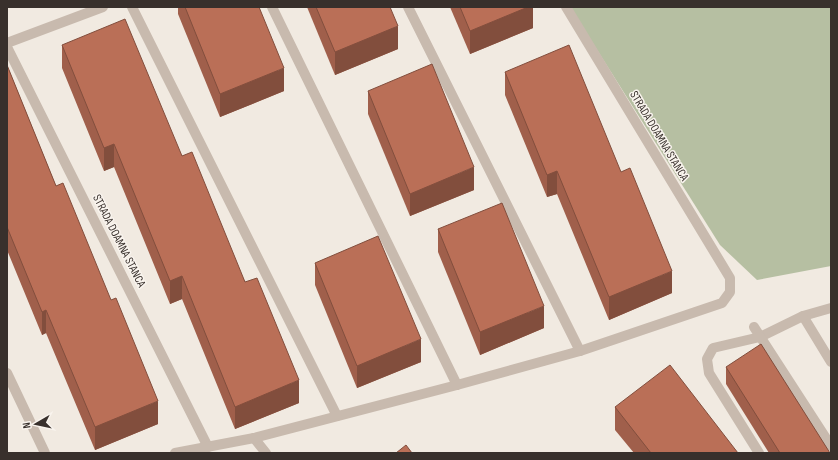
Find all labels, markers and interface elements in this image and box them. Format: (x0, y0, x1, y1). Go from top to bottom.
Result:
street label: STRADA DOAMNA STANCA (626, 88, 692, 184)
street label: STRADA DOAMNA STANCA (89, 192, 149, 291)
north arrow (16, 404, 56, 444)
text: N (20, 421, 33, 429)

